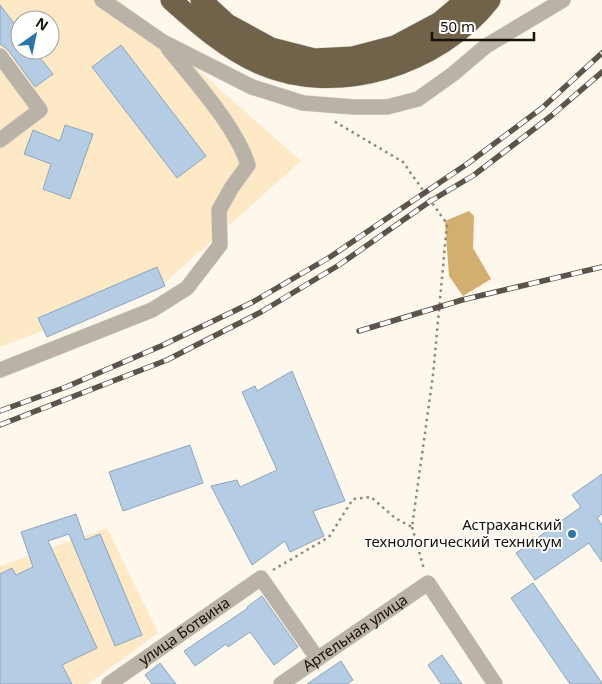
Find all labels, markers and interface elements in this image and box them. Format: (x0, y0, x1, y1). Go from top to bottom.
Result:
north arrow (10, 10, 60, 60)
scale bar (432, 10, 534, 42)
text: N (32, 13, 52, 35)
text: 50 m (440, 16, 475, 36)
place label: Астраханский технологический техникум (365, 514, 562, 551)
marker: Астраханский технологический техникум (566, 528, 578, 540)
street label: Артельная улица (298, 589, 411, 675)
street label: улица Ботвина (134, 592, 233, 669)

